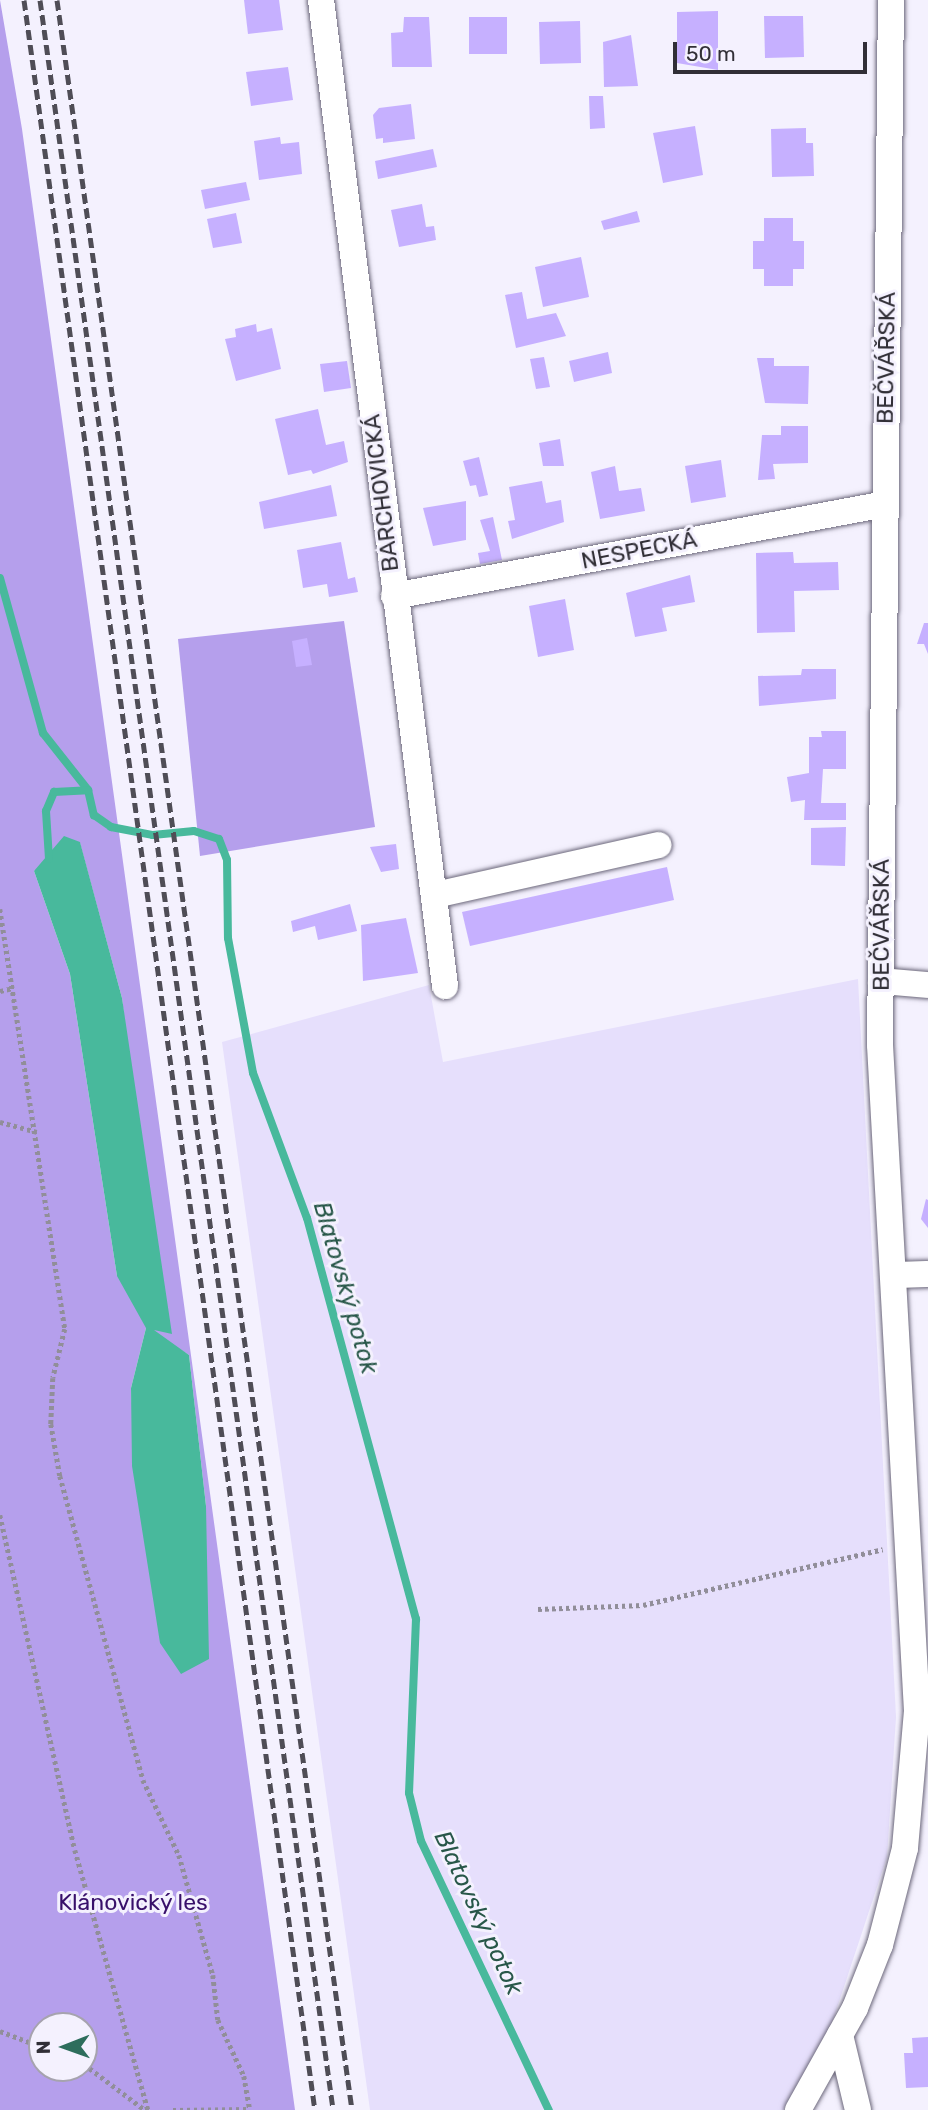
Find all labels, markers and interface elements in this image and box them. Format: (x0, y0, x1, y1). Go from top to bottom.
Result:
scale bar (676, 28, 870, 72)
text: 50 m (686, 41, 736, 66)
street label: BEČVÁŘSKÁ (871, 292, 901, 424)
street label: BARCHOVICKÁ (358, 413, 404, 573)
street label: NESPECKÁ (579, 525, 699, 575)
street label: BEČVÁŘSKÁ (867, 859, 895, 991)
water label: Blatovský potok (307, 1198, 383, 1378)
water label: Blatovský potok (427, 1826, 529, 2000)
park label: Klánovický les (58, 1888, 208, 1916)
north arrow (28, 2012, 98, 2082)
text: N (32, 2040, 55, 2054)

